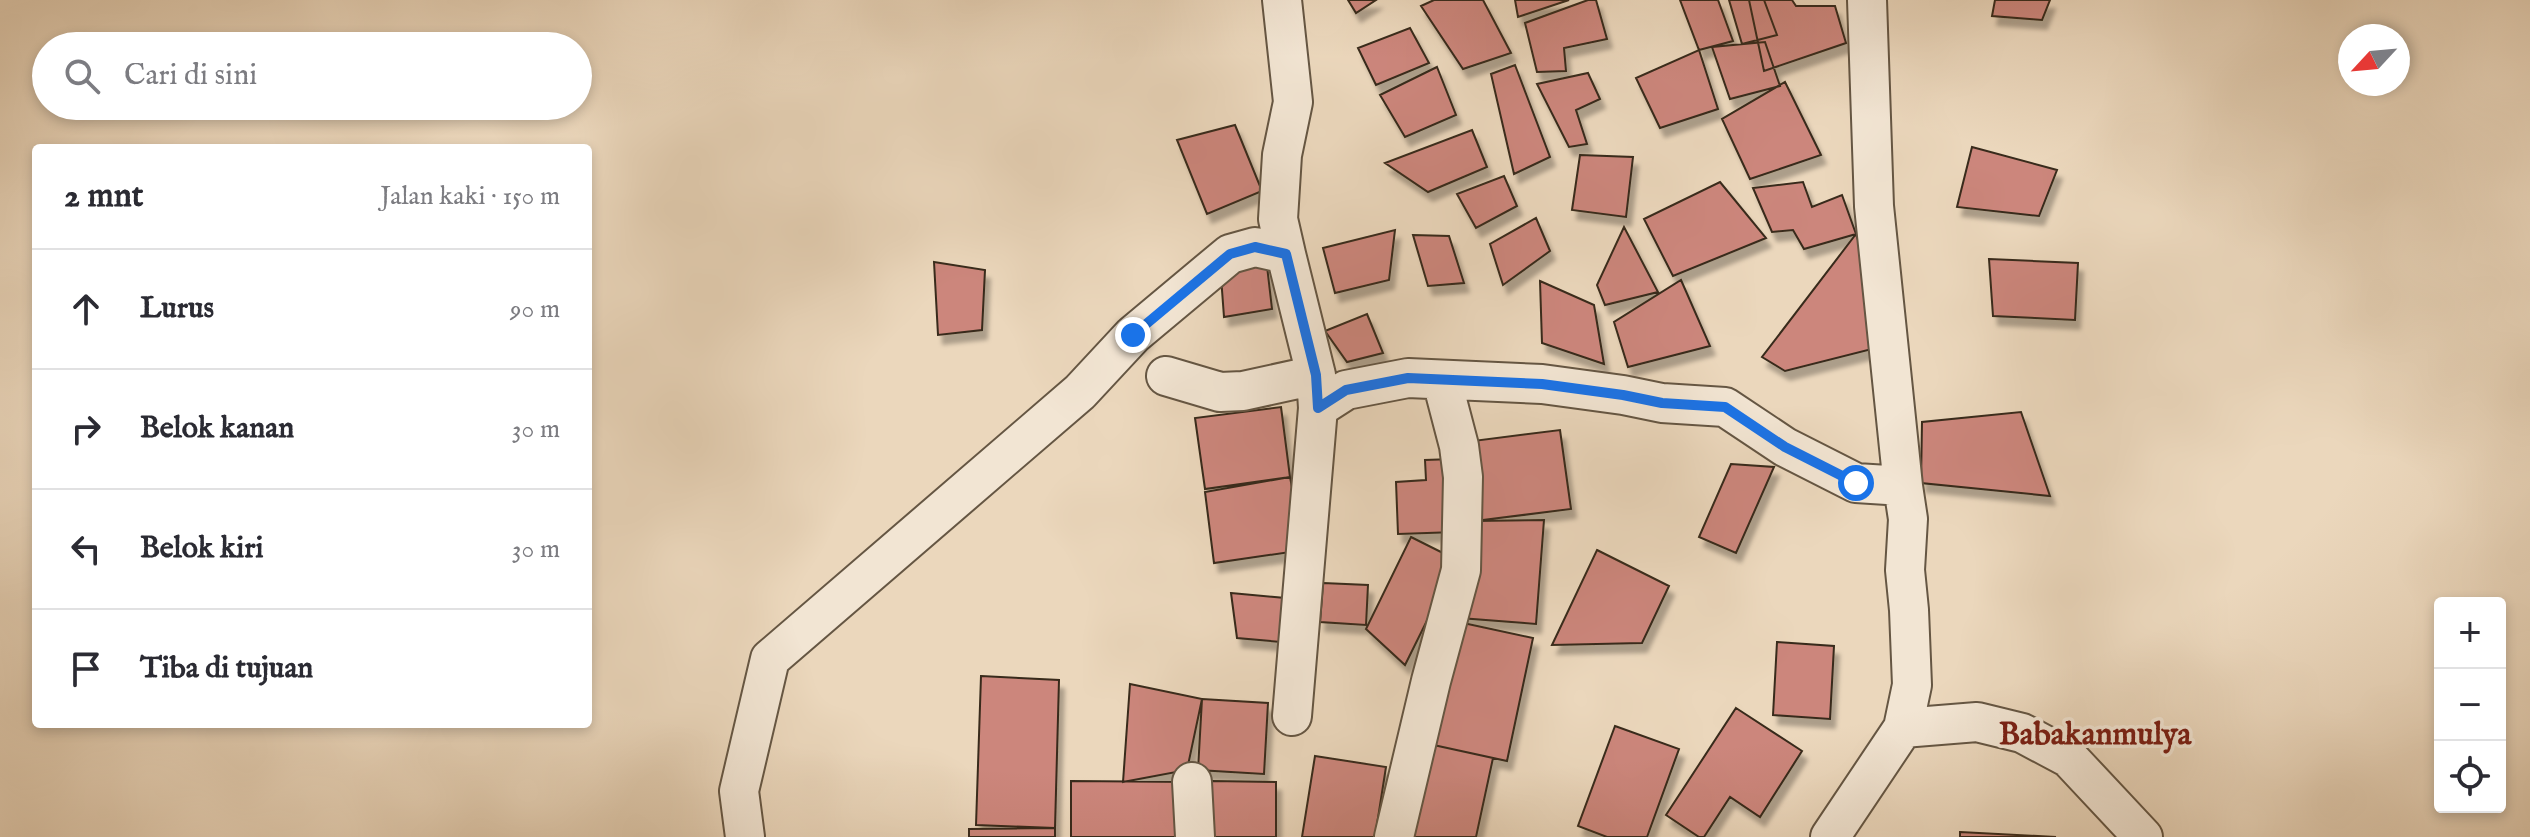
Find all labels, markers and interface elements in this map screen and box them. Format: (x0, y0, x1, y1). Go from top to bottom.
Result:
north arrow (2338, 24, 2410, 96)
search box (32, 32, 592, 120)
icon: search (60, 54, 104, 98)
text: Cari di sini (124, 57, 257, 95)
text: 2 mnt (64, 175, 143, 218)
text: Jalan kaki · 150 m (380, 180, 560, 213)
icon: ahead (64, 287, 108, 331)
text: Lurus (140, 290, 214, 328)
text: 90 m (510, 293, 560, 326)
route end (1115, 317, 1151, 353)
icon: right (64, 407, 108, 451)
text: Belok kanan (140, 410, 294, 448)
text: 30 m (512, 413, 560, 446)
route start (1838, 465, 1874, 501)
icon: left (64, 527, 108, 571)
text: Belok kiri (140, 530, 263, 568)
text: 30 m (512, 533, 560, 566)
map controls (2434, 597, 2506, 813)
button: + (2434, 597, 2506, 669)
icon: arrive (64, 647, 108, 691)
text: Tiba di tujuan (140, 650, 313, 688)
button: − (2434, 669, 2506, 741)
district label: Babakanmulya (1999, 715, 2193, 756)
button: locate (2434, 741, 2506, 813)

